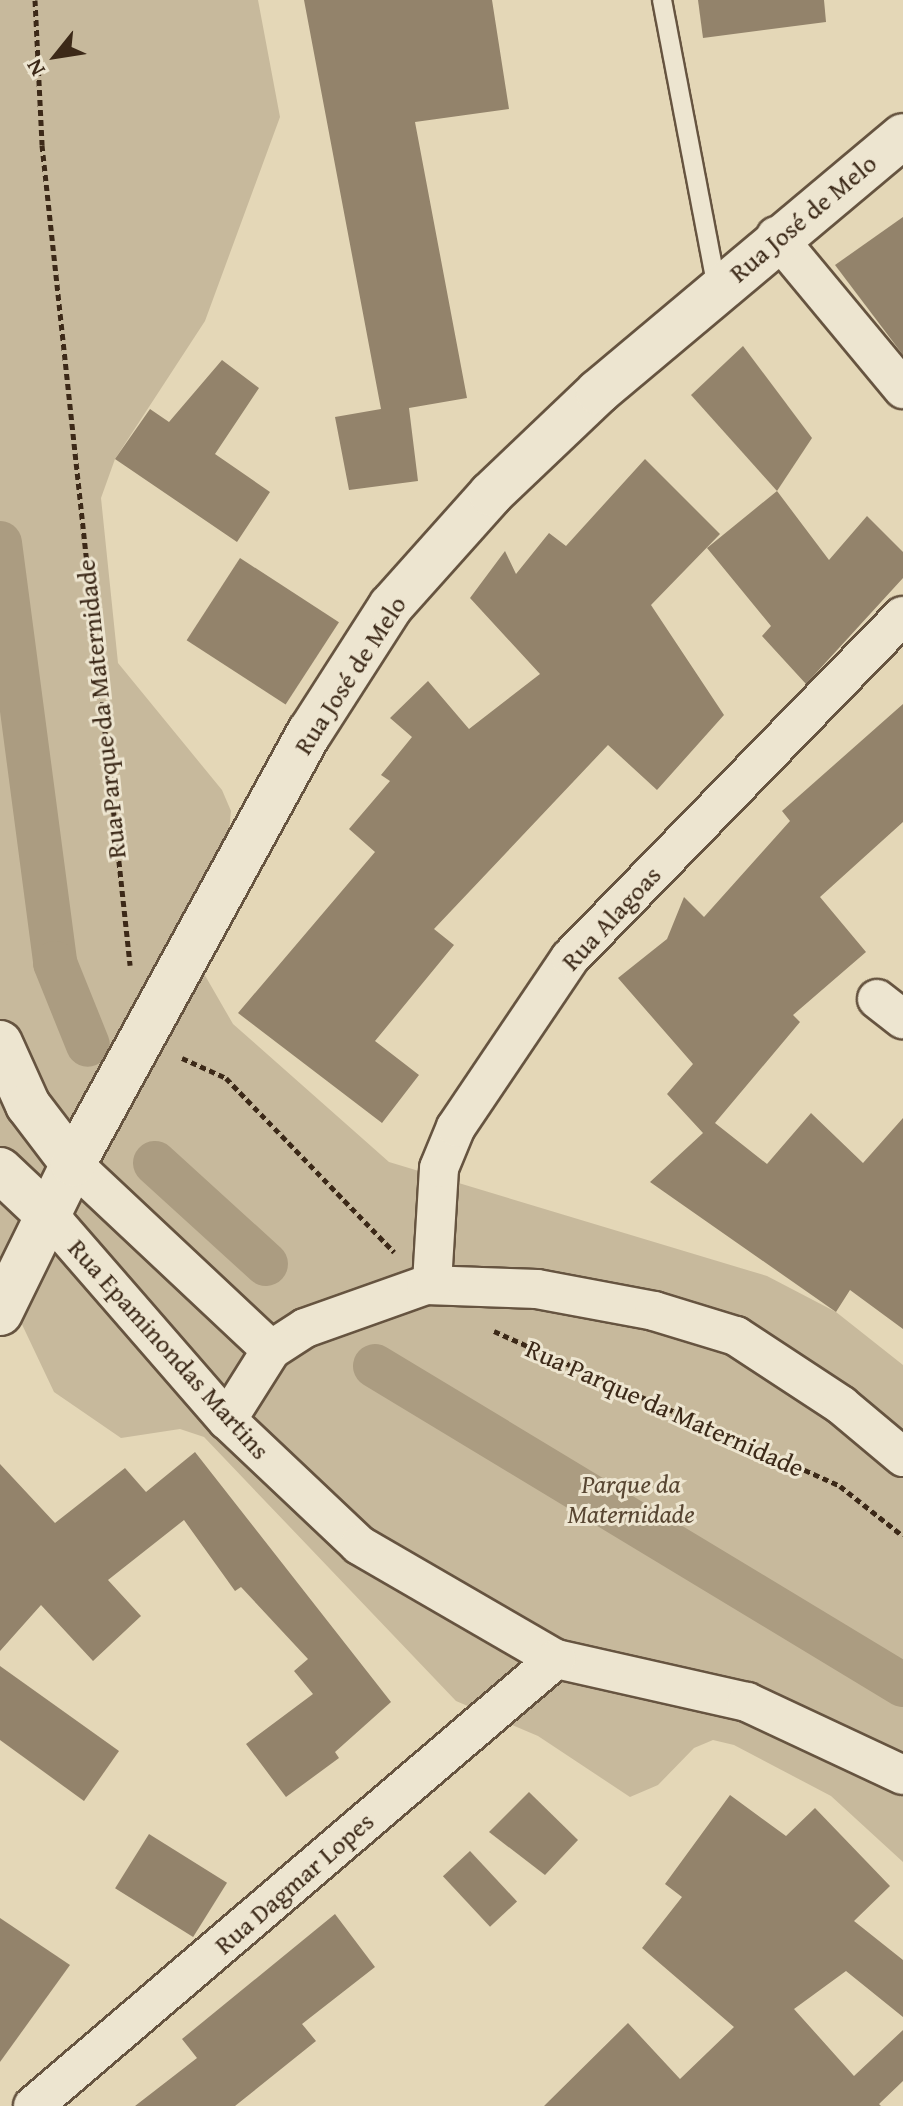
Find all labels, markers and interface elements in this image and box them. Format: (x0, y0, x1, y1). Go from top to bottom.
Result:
north arrow (16, 16, 96, 96)
text: N (18, 54, 53, 82)
street label: Rua José de Melo (723, 147, 883, 289)
street label: Rua Parque da Maternidade (70, 558, 132, 860)
street label: Rua José de Melo (287, 590, 413, 760)
street label: Rua Alagoas (555, 859, 667, 977)
street label: Rua Epaminondas Martins (62, 1232, 276, 1466)
street label: Rua Parque da Maternidade (521, 1333, 809, 1483)
park label: Parque da Maternidade (567, 1468, 695, 1530)
street label: Rua Dagmar Lopes (208, 1805, 380, 1961)

